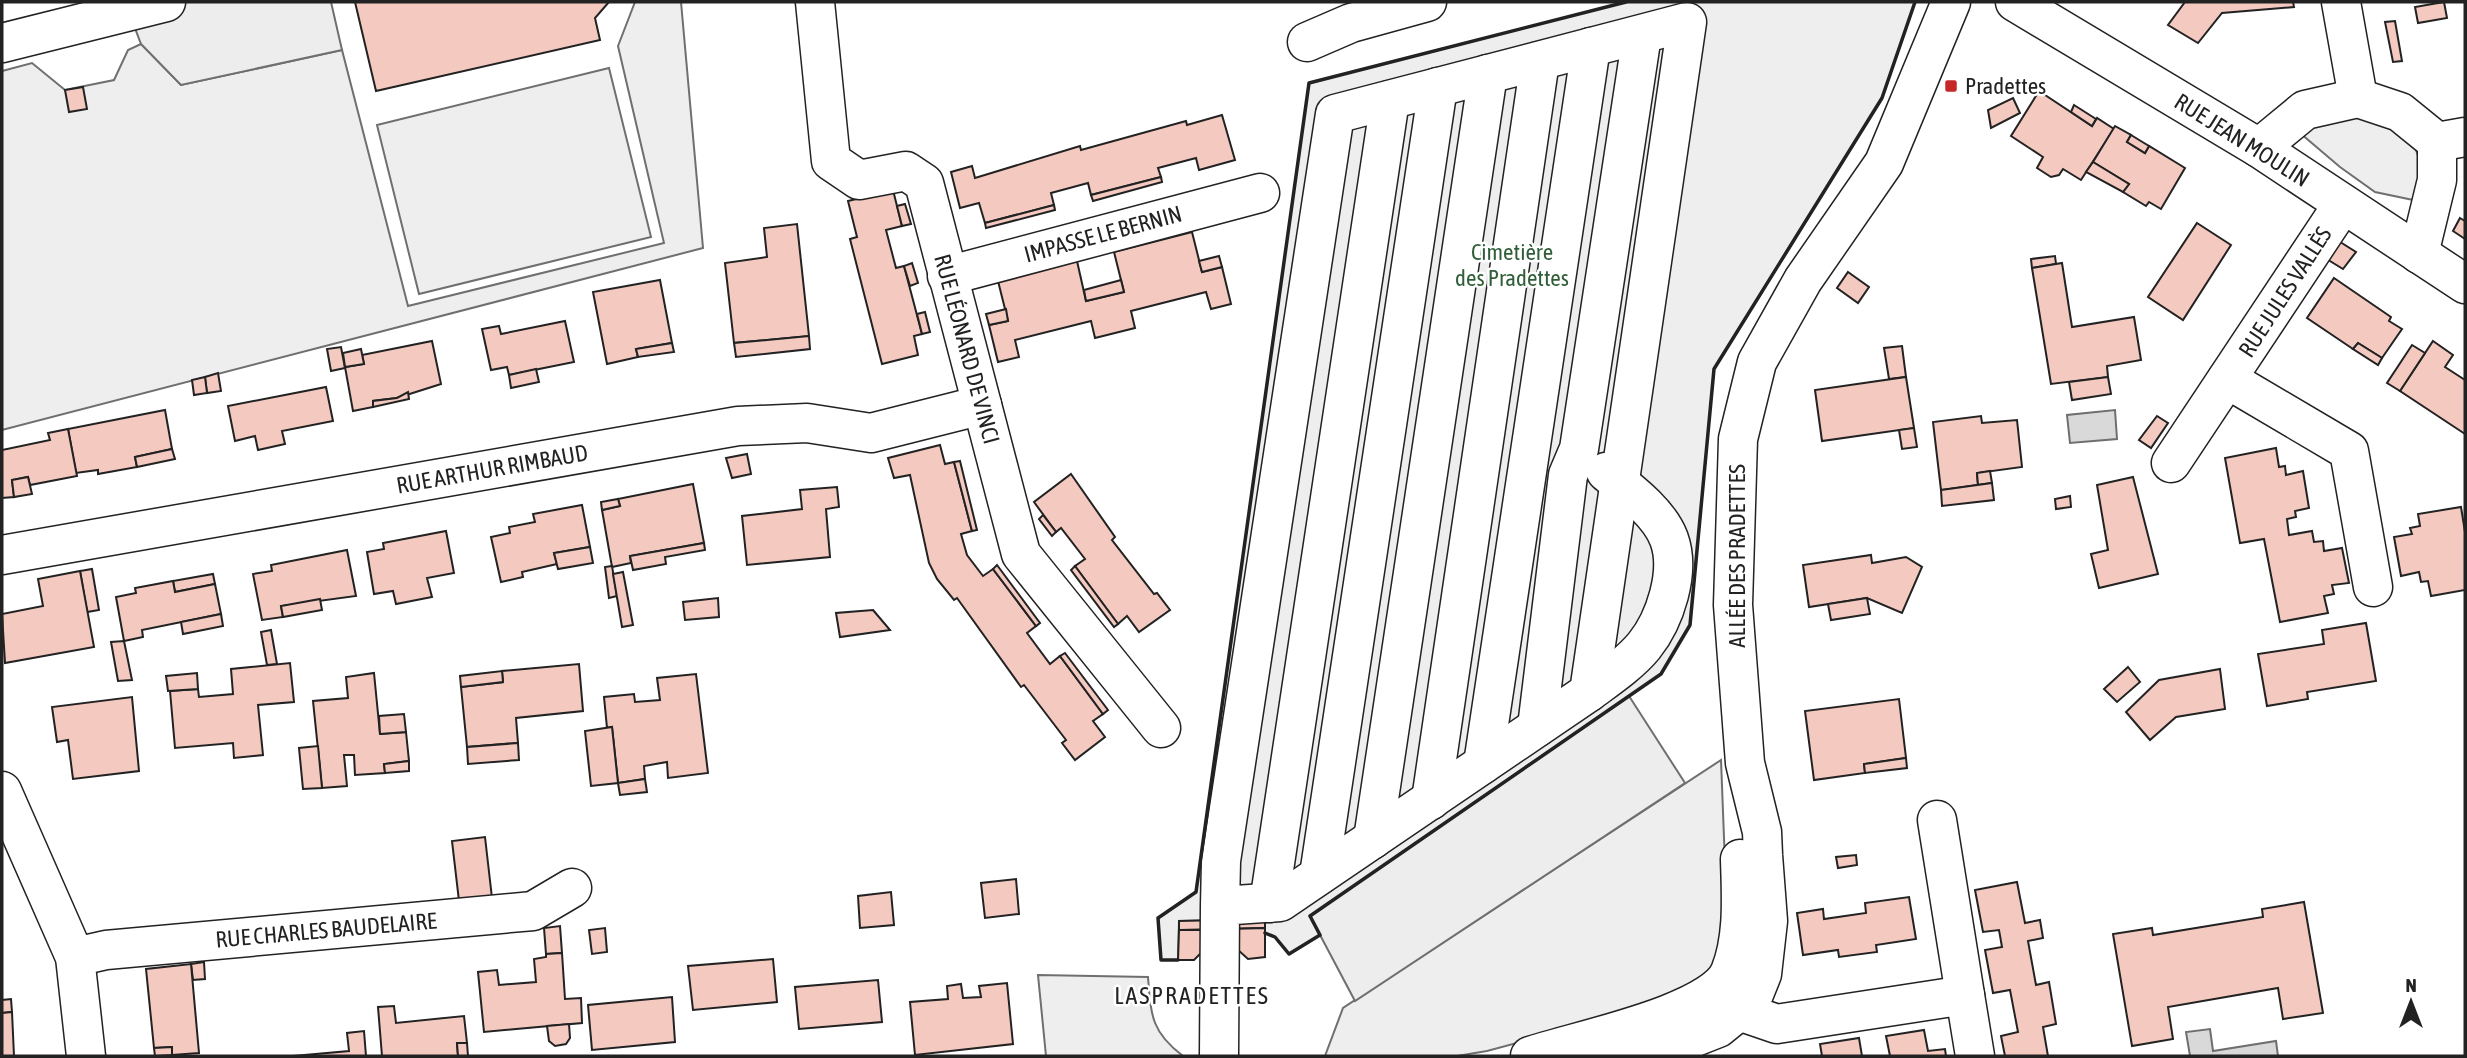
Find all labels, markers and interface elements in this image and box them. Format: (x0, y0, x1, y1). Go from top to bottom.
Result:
place label: Pradettes (1965, 73, 2046, 99)
marker: Pradettes (1943, 78, 1959, 94)
street label: RUE JEAN MOULIN (2170, 88, 2314, 192)
street label: IMPASSE LE BERNIN (1021, 200, 1185, 268)
street label: RUE JULES VALLÈS (2233, 222, 2337, 362)
park label: Cimetière des Pradettes (1455, 239, 1569, 291)
street label: RUE LÉONARD DE VINCI (929, 251, 1005, 447)
street label: RUE ARTHUR RIMBAUD (394, 439, 590, 499)
street label: ALLÉE DES PRADETTES (1724, 464, 1750, 648)
street label: RUE CHARLES BAUDELAIRE (214, 907, 438, 953)
north arrow (2376, 967, 2446, 1037)
text: N (2405, 974, 2417, 996)
district label: LASPRADETTES (1114, 982, 1270, 1009)

